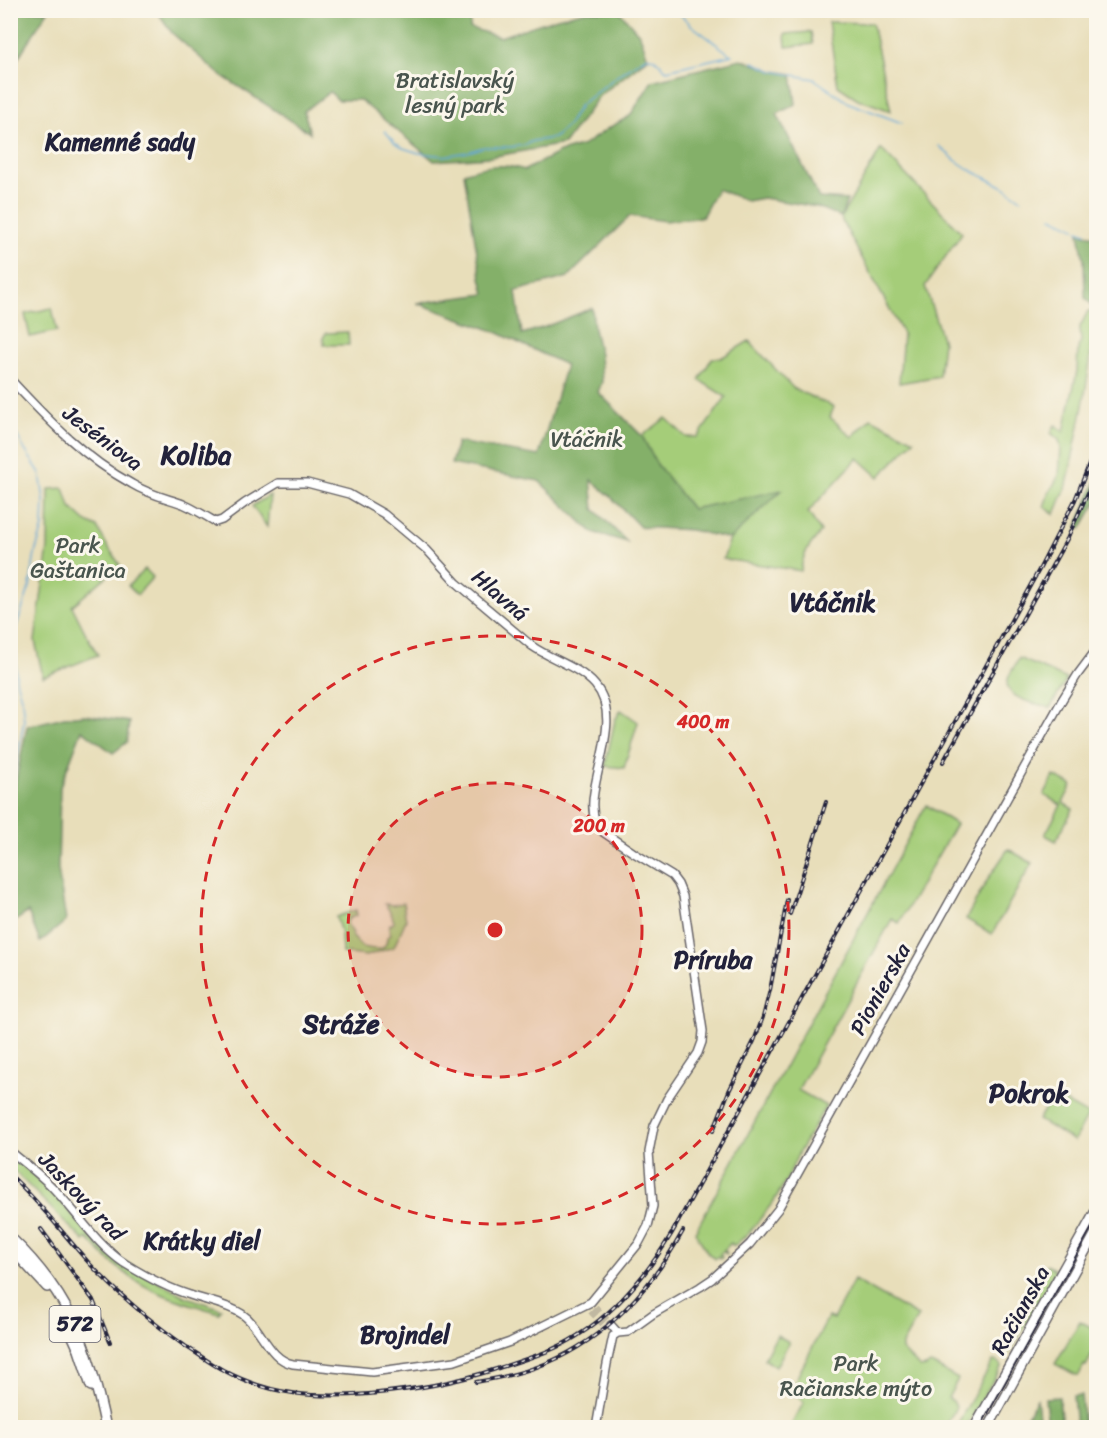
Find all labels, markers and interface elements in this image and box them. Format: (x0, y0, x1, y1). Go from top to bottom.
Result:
park label: Bratislavský lesný park (396, 61, 515, 125)
district label: Kamenné sady (44, 121, 196, 163)
street label: Jeséniova (53, 394, 152, 482)
park label: Vtáčnik (551, 420, 624, 459)
district label: Koliba (160, 432, 232, 478)
park label: Park Gaštanica (30, 526, 126, 590)
street label: Hlavná (462, 559, 538, 631)
district label: Vtáčnik (790, 579, 876, 625)
text: 400 m (676, 706, 729, 738)
text: 200 m (572, 810, 625, 842)
centre of rings (485, 920, 505, 940)
street label: Pionierska (839, 935, 922, 1042)
district label: Príruba (674, 939, 753, 981)
district label: Stráže (301, 1001, 380, 1047)
district label: Pokrok (989, 1070, 1069, 1116)
street label: Jaskový rad (28, 1141, 136, 1251)
district label: Krátky diel (143, 1220, 262, 1262)
street label: Račianska (979, 1258, 1061, 1362)
road number: 572 (50, 1306, 100, 1342)
district label: Brojndel (360, 1314, 451, 1356)
park label: Park Račianske mýto (780, 1344, 932, 1408)

